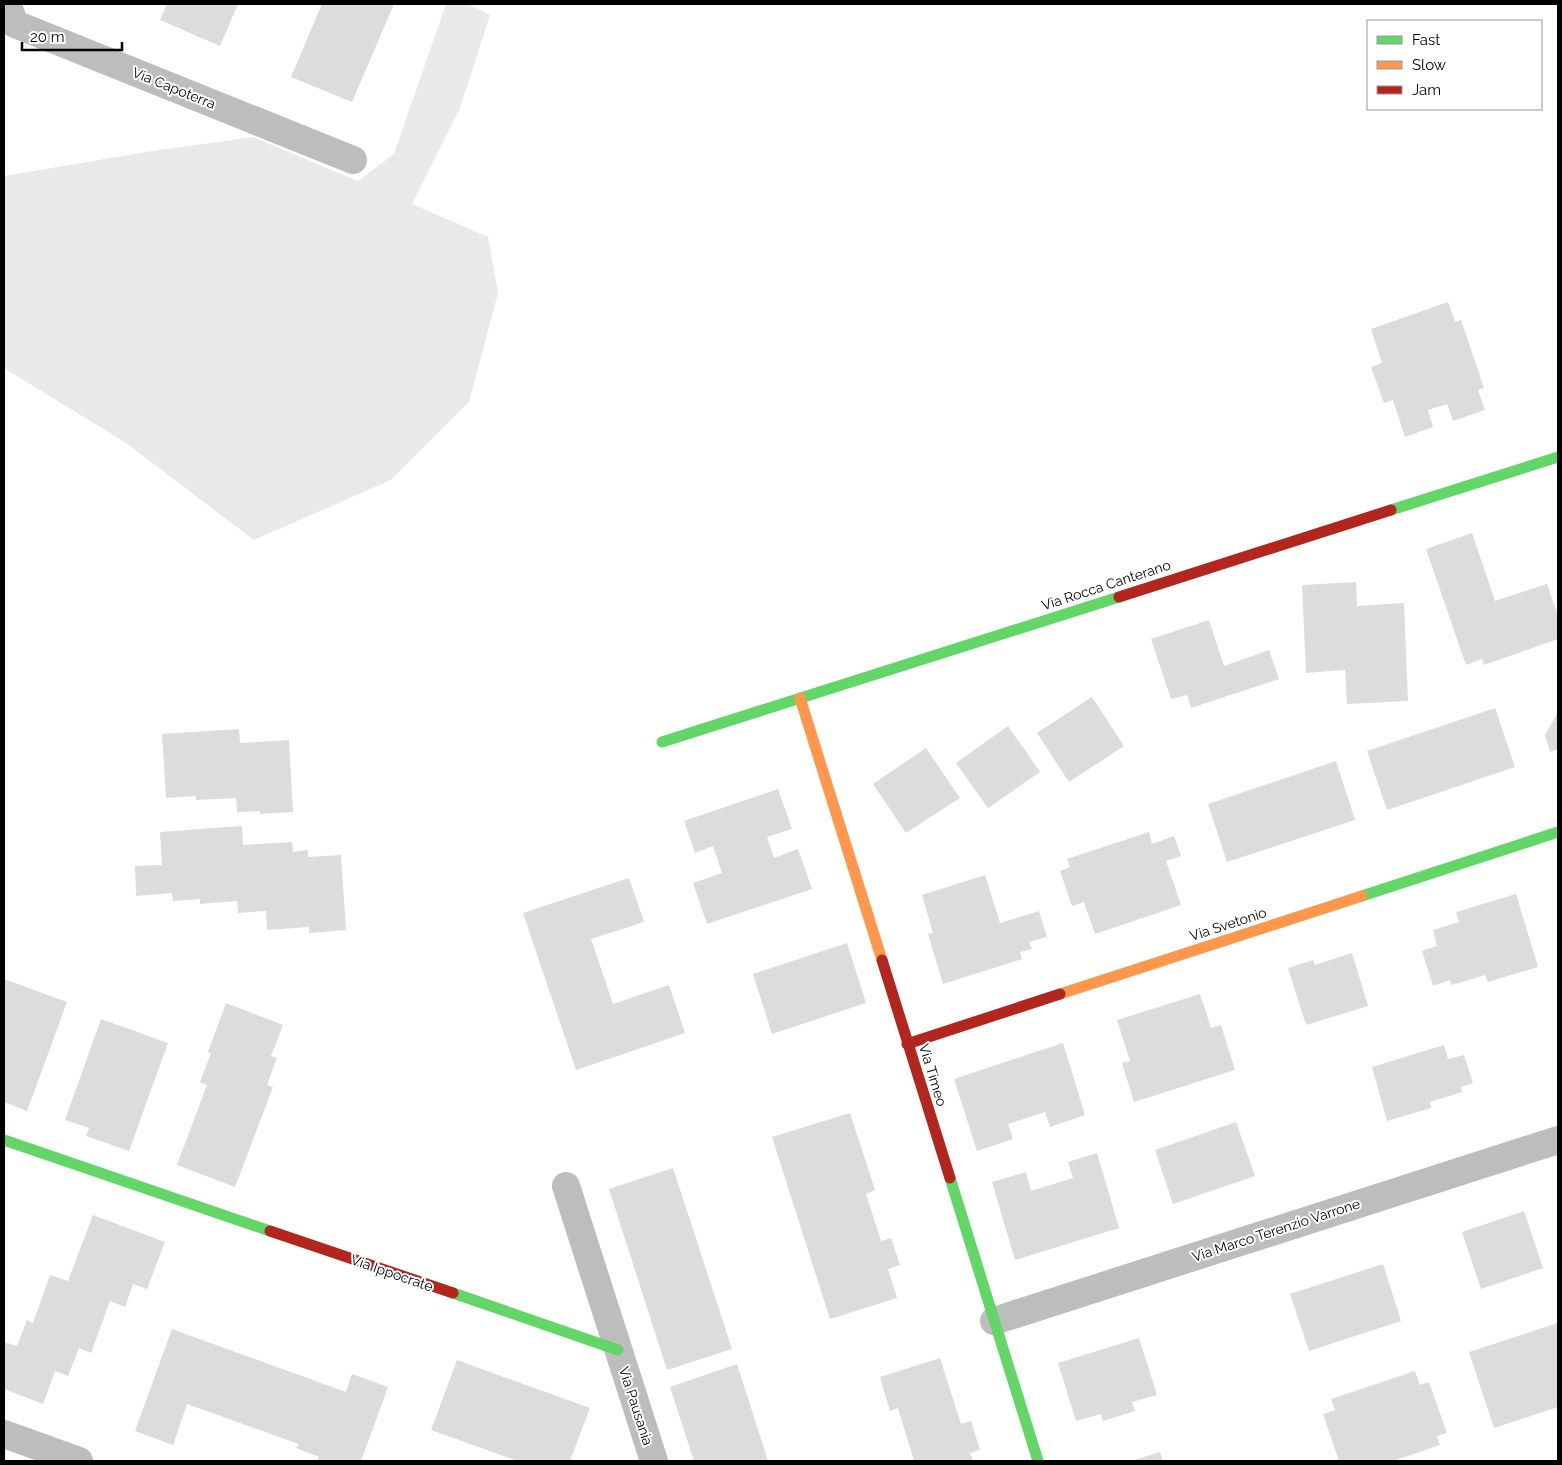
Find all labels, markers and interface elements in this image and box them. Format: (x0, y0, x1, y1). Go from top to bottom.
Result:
scale bar (22, 20, 122, 52)
legend (1367, 20, 1542, 110)
text: 20 m (30, 28, 65, 46)
text: Fast (1412, 31, 1440, 49)
text: Slow (1412, 56, 1446, 74)
street label: Via Capoterra (130, 64, 218, 112)
text: Jam (1412, 81, 1441, 99)
street label: Via Rocca Canterano (1040, 557, 1172, 613)
street label: Via Svetonio (1188, 904, 1268, 944)
street label: Via Timeo (916, 1042, 950, 1108)
street label: Via Marco Terenzio Varrone (1190, 1195, 1362, 1265)
street label: Via Ippocrate (349, 1251, 435, 1295)
street label: Via Pausania (616, 1365, 656, 1447)

